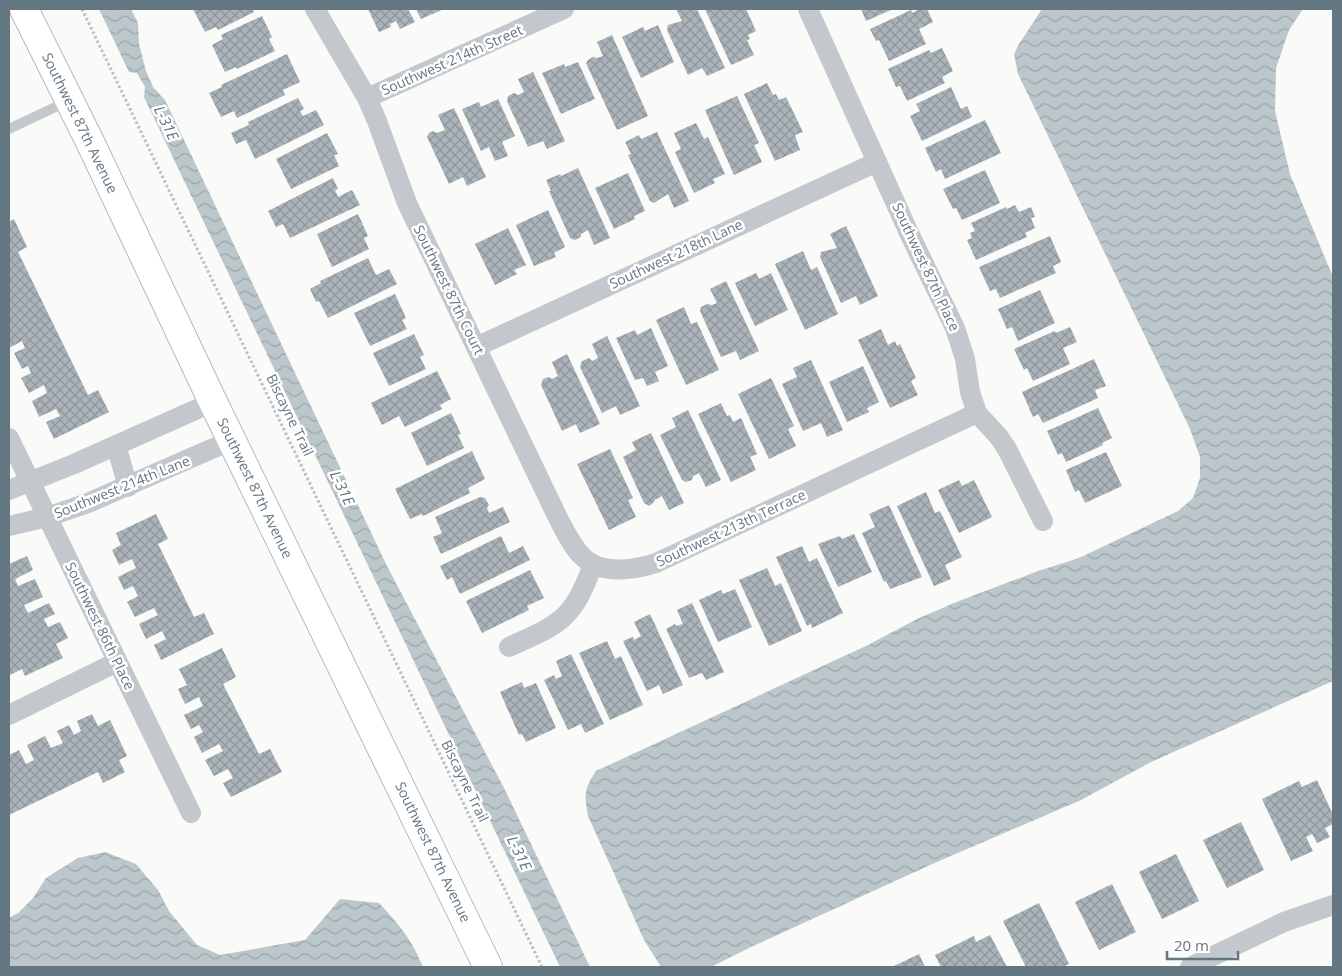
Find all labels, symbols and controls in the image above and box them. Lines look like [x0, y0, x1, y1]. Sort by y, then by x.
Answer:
street label: Southwest 214th Street [378, 20, 525, 99]
street label: Southwest 87th Avenue [38, 49, 123, 196]
water label: L-31E [150, 102, 184, 144]
street label: Southwest 87th Place [888, 199, 965, 334]
street label: Southwest 218th Lane [606, 214, 746, 293]
street label: Southwest 87th Court [410, 222, 489, 358]
street label: Biscayne Trail [262, 371, 319, 459]
street label: Southwest 87th Avenue [213, 414, 298, 561]
street label: Southwest 214th Lane [51, 451, 193, 523]
water label: L-31E [326, 467, 360, 509]
street label: Southwest 213th Terrace [653, 484, 809, 571]
street label: Southwest 86th Place [61, 559, 140, 693]
street label: Biscayne Trail [437, 737, 494, 825]
street label: Southwest 87th Avenue [391, 778, 476, 925]
water label: L-31E [503, 832, 537, 874]
scale bar [1167, 928, 1238, 960]
text: 20 m [1174, 935, 1209, 955]

